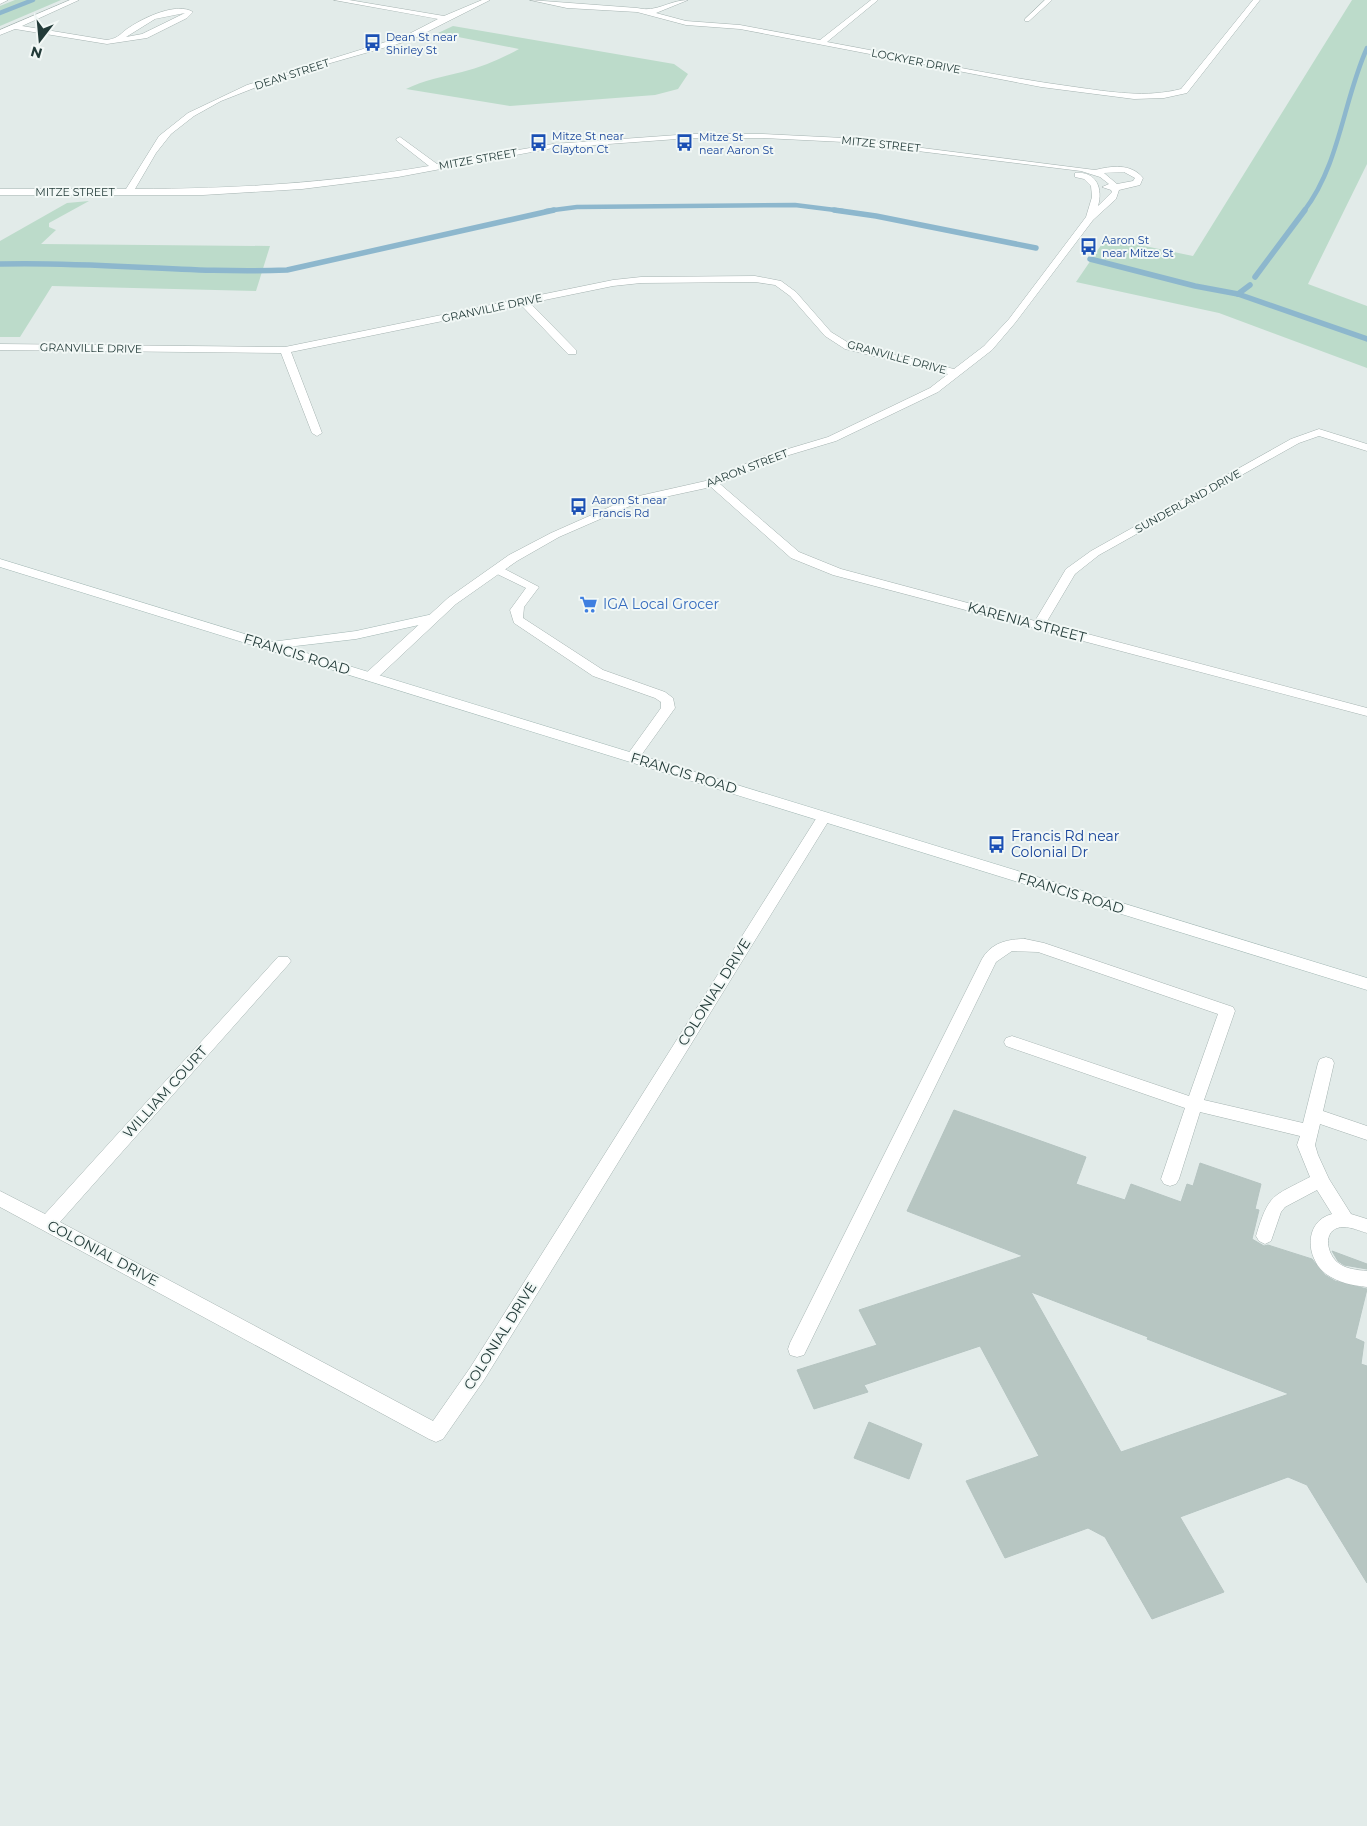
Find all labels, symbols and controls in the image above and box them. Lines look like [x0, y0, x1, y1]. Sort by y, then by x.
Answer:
north arrow [15, 15, 65, 65]
place label: Dean St near Shirley St [386, 30, 457, 57]
bus stop icon: Dean St near Shirley St [362, 33, 382, 53]
text: N [28, 42, 44, 63]
street label: LOCKYER DRIVE [870, 45, 962, 77]
street label: DEAN STREET [253, 55, 332, 93]
place label: Mitze St near Clayton Ct [552, 129, 624, 156]
place label: Mitze St near Aaron St [699, 130, 774, 157]
bus stop icon: Mitze St near Clayton Ct [528, 132, 548, 152]
bus stop icon: Mitze St near Aaron St [675, 133, 695, 153]
street label: MITZE STREET [841, 133, 922, 155]
street label: MITZE STREET [438, 145, 519, 173]
street label: MITZE STREET [35, 185, 115, 199]
place label: Aaron St near Mitze St [1102, 233, 1174, 260]
bus stop icon: Aaron St near Mitze St [1078, 236, 1098, 256]
street label: GRANVILLE DRIVE [441, 291, 543, 325]
street label: GRANVILLE DRIVE [846, 337, 948, 377]
street label: GRANVILLE DRIVE [40, 340, 142, 356]
street label: AARON STREET [704, 446, 791, 490]
street label: SUNDERLAND DRIVE [1132, 466, 1244, 536]
place label: Aaron St near Francis Rd [592, 493, 667, 520]
bus stop icon: Aaron St near Francis Rd [568, 496, 588, 516]
supermarket icon: IGA Local Grocer [579, 594, 599, 614]
place label: IGA Local Grocer [603, 595, 719, 613]
street label: KARENIA STREET [966, 598, 1088, 646]
street label: FRANCIS ROAD [242, 629, 352, 679]
street label: FRANCIS ROAD [629, 748, 739, 798]
place label: Francis Rd near Colonial Dr [1011, 827, 1120, 861]
bus stop icon: Francis Rd near Colonial Dr [987, 834, 1007, 854]
street label: FRANCIS ROAD [1016, 868, 1126, 918]
street label: COLONIAL DRIVE [674, 935, 754, 1049]
street label: WILLIAM COURT [119, 1042, 211, 1142]
street label: COLONIAL DRIVE [44, 1216, 162, 1290]
street label: COLONIAL DRIVE [460, 1279, 540, 1393]

